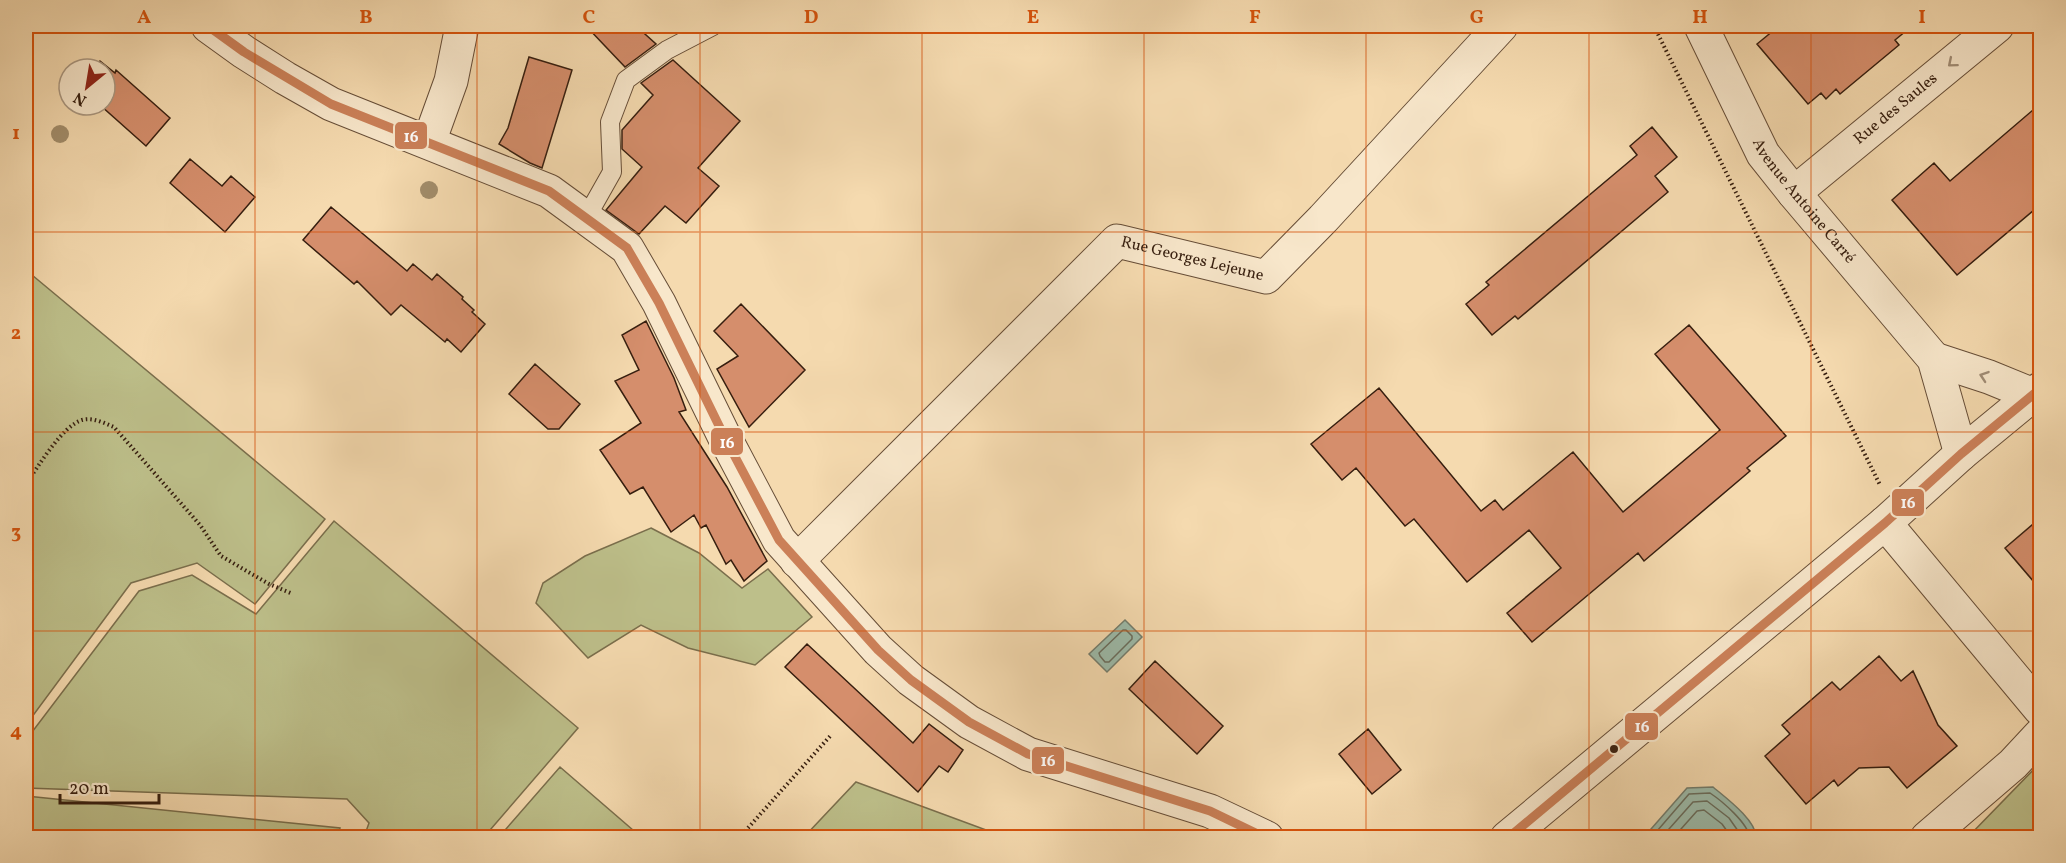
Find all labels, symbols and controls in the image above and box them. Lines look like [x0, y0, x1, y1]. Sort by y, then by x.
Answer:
text: A [137, 4, 151, 32]
text: B [359, 4, 373, 32]
text: C [583, 4, 596, 32]
text: D [804, 4, 818, 32]
text: E [1027, 4, 1039, 32]
text: F [1249, 4, 1261, 32]
text: G [1470, 4, 1484, 32]
text: H [1692, 4, 1708, 32]
text: I [1918, 4, 1926, 32]
one-way arrow [1947, 56, 1958, 67]
north arrow [57, 57, 117, 117]
street label: Rue des Saules [1849, 68, 1943, 150]
text: N [70, 86, 91, 111]
text: 1 [12, 120, 20, 148]
line badge: 16 [394, 121, 428, 150]
text: 16 [403, 127, 419, 149]
street label: Avenue Antoine Carré [1746, 135, 1860, 268]
street label: Rue Georges Lejeune [1119, 231, 1266, 287]
text: 2 [11, 320, 21, 348]
one-way arrow [1979, 370, 1990, 383]
line badge: 16 [710, 427, 744, 456]
text: 16 [719, 433, 735, 455]
line badge: 16 [1891, 488, 1925, 517]
text: 16 [1900, 493, 1916, 515]
text: 3 [11, 519, 21, 547]
line badge: 16 [1624, 712, 1659, 741]
text: 16 [1634, 717, 1650, 739]
text: 4 [10, 718, 22, 746]
unlabelled marker [1608, 743, 1620, 755]
line badge: 16 [1031, 746, 1065, 775]
text: 16 [1040, 751, 1056, 773]
scale bar [60, 767, 159, 805]
text: 20 m [69, 777, 109, 802]

